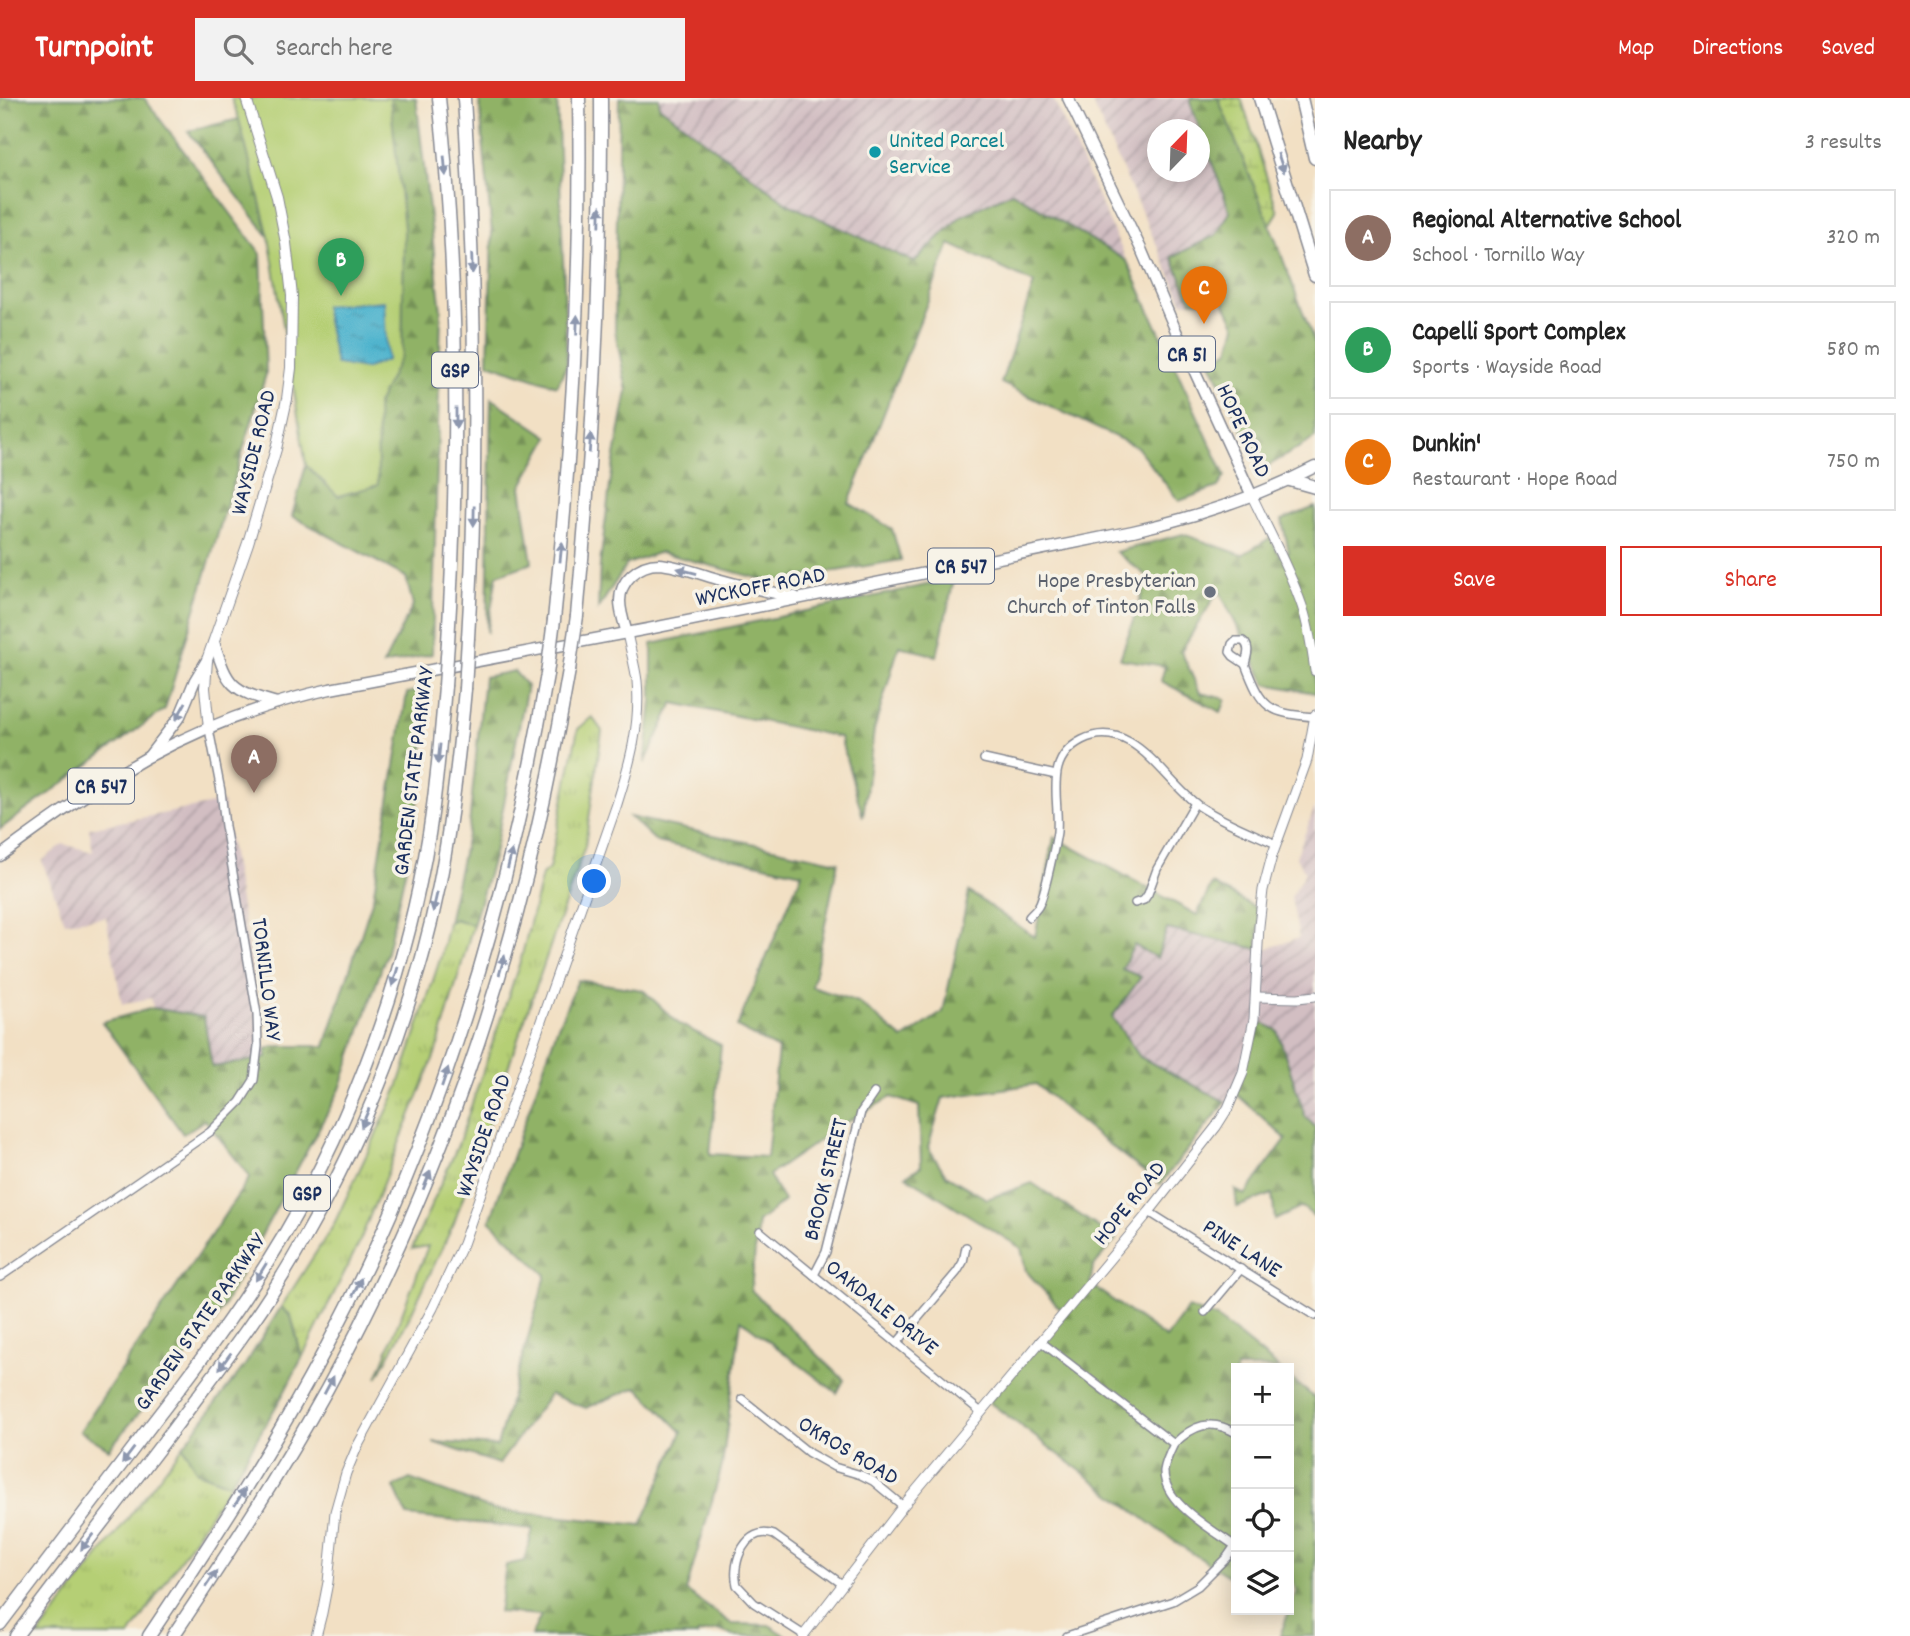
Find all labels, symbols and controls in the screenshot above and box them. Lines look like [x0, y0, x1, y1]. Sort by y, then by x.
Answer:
search box [195, 18, 685, 81]
text: Turnpoint [35, 26, 153, 73]
icon: search [219, 30, 257, 68]
text: Search here [275, 31, 393, 68]
text: Map [1618, 32, 1654, 66]
text: Directions [1692, 32, 1783, 66]
text: Saved [1821, 32, 1875, 66]
north arrow [1147, 119, 1210, 182]
text: Nearby [1343, 122, 1421, 165]
place label: United Parcel Service [889, 126, 1005, 185]
text: 3 results [1805, 127, 1882, 160]
marker: United Parcel Service [867, 144, 883, 160]
one-way arrow [1276, 153, 1287, 174]
one-way arrow [440, 155, 451, 177]
text: Regional Alternative School [1412, 203, 1681, 240]
one-way arrow [594, 205, 606, 227]
text: A [1362, 222, 1374, 255]
text: 320 m [1826, 222, 1880, 255]
pin: B [318, 238, 364, 296]
text: School · Tornillo Way [1412, 240, 1584, 273]
one-way arrow [467, 253, 478, 275]
pin: C [1181, 266, 1227, 324]
one-way arrow [571, 314, 582, 336]
text: Capelli Sport Complex [1412, 315, 1625, 352]
text: B [1363, 334, 1373, 367]
text: 580 m [1827, 334, 1880, 367]
road number: CR 51 [1159, 336, 1215, 372]
road number: GSP [432, 352, 478, 388]
text: Sports · Wayside Road [1412, 352, 1602, 385]
street label: HOPE ROAD [1206, 379, 1278, 484]
street label: WAYSIDE ROAD [224, 387, 287, 519]
one-way arrow [450, 407, 462, 429]
text: Dunkin' [1412, 427, 1481, 464]
one-way arrow [585, 432, 596, 454]
text: C [1362, 446, 1374, 479]
text: 750 m [1827, 446, 1880, 479]
text: Restaurant · Hope Road [1412, 464, 1617, 497]
one-way arrow [468, 505, 480, 527]
one-way arrow [556, 541, 567, 563]
button: Save [1343, 546, 1606, 616]
button: Share [1620, 546, 1882, 616]
road number: CR 547 [928, 548, 994, 584]
street label: WYCKOFF ROAD [693, 560, 828, 617]
one-way arrow [676, 565, 698, 576]
place label: Hope Presbyterian Church of Tinton Falls [1007, 566, 1196, 625]
marker: Hope Presbyterian Church of Tinton Falls [1202, 584, 1218, 600]
street label: GARDEN STATE PARKWAY [386, 665, 445, 878]
one-way arrow [176, 701, 187, 721]
pin: A [231, 735, 277, 793]
one-way arrow [433, 743, 444, 765]
road number: CR 547 [68, 768, 134, 804]
one-way arrow [505, 848, 516, 870]
your location [577, 864, 611, 898]
one-way arrow [430, 891, 441, 913]
street label: TORNILLO WAY [241, 916, 289, 1043]
one-way arrow [497, 954, 507, 975]
one-way arrow [390, 966, 400, 987]
one-way arrow [440, 1066, 451, 1087]
street label: WAYSIDE ROAD [449, 1070, 522, 1202]
one-way arrow [359, 1108, 371, 1128]
street label: BROOK STREET [796, 1115, 859, 1244]
street label: HOPE ROAD [1086, 1155, 1175, 1253]
one-way arrow [421, 1169, 432, 1190]
road number: GSP [284, 1176, 330, 1210]
street label: PINE LANE [1195, 1212, 1288, 1288]
street label: GARDEN STATE PARKWAY [128, 1227, 276, 1419]
street label: OAKDALE DRIVE [817, 1253, 945, 1365]
one-way arrow [255, 1262, 268, 1282]
one-way arrow [351, 1277, 363, 1297]
one-way arrow [217, 1351, 232, 1369]
map controls [1231, 1363, 1294, 1615]
button: + [1231, 1363, 1294, 1426]
one-way arrow [323, 1375, 335, 1395]
street label: OKROS ROAD [790, 1409, 904, 1495]
button: − [1231, 1426, 1294, 1489]
one-way arrow [121, 1447, 135, 1465]
one-way arrow [234, 1488, 247, 1507]
button: locate [1231, 1489, 1294, 1552]
one-way arrow [81, 1533, 95, 1551]
button: layers [1231, 1552, 1294, 1615]
one-way arrow [204, 1570, 218, 1588]

